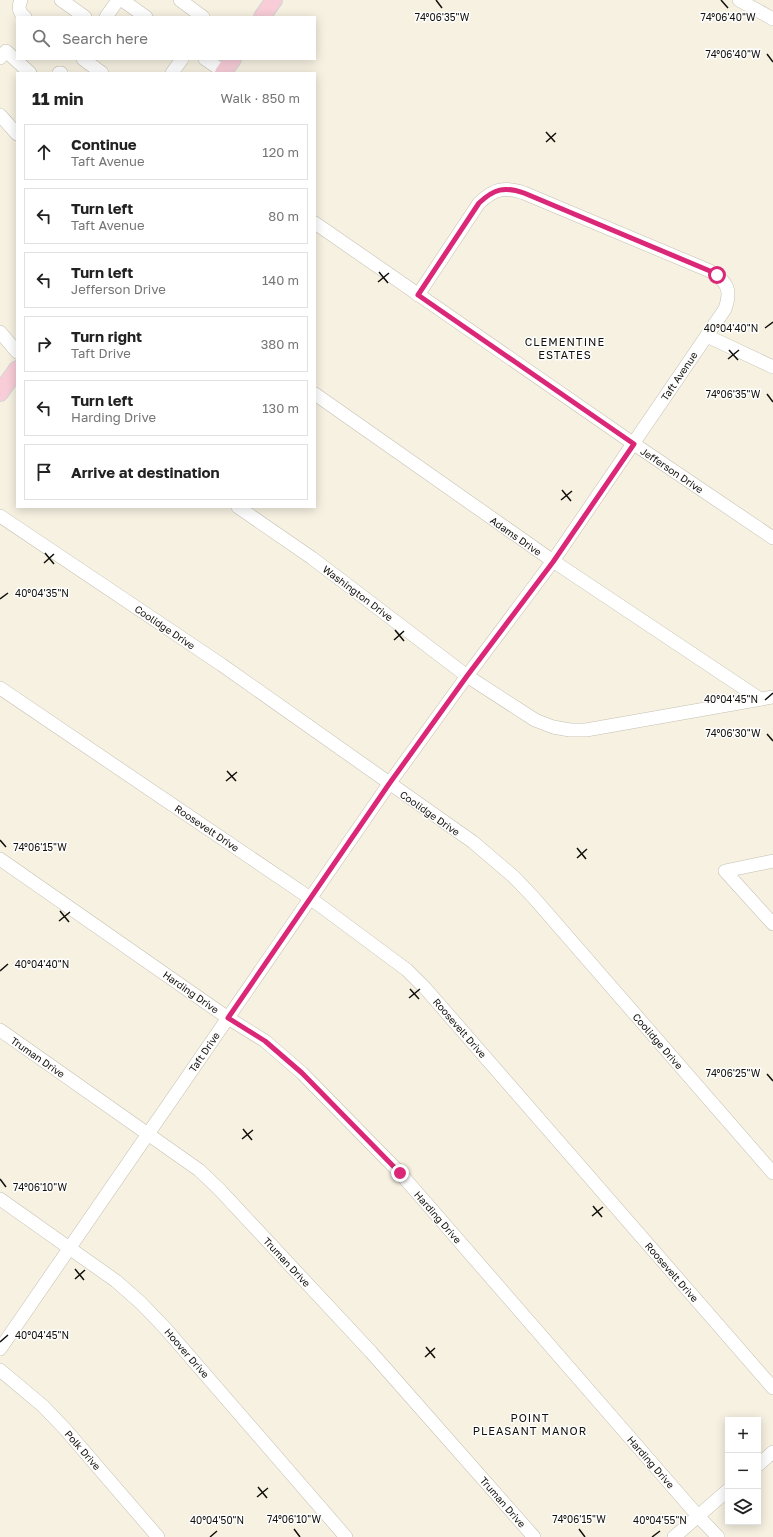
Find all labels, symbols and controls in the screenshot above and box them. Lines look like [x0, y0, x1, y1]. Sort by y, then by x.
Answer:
text: 74°06'35"W [415, 11, 470, 23]
text: 74°06'40"W [700, 11, 756, 23]
search box [16, 16, 316, 60]
icon: search [30, 27, 52, 49]
text: Search here [62, 29, 148, 47]
text: 74°06'40"W [705, 48, 761, 60]
text: 11 min [32, 88, 84, 109]
text: Walk · 850 m [221, 90, 300, 106]
text: Continue [71, 135, 137, 153]
icon: ahead [33, 141, 55, 163]
text: 120 m [262, 144, 299, 160]
text: Taft Avenue [71, 153, 144, 169]
text: Turn left [71, 199, 133, 217]
icon: left [33, 205, 55, 227]
text: 80 m [268, 208, 299, 224]
text: Taft Avenue [71, 217, 144, 233]
text: Turn left [71, 263, 133, 281]
route start [708, 266, 726, 284]
icon: left [33, 269, 55, 291]
text: 140 m [262, 272, 299, 288]
text: Jefferson Drive [71, 281, 166, 297]
text: 40°04'40"N [704, 322, 758, 334]
text: Turn right [71, 327, 142, 345]
icon: right [33, 333, 55, 355]
district label: CLEMENTINE ESTATES [525, 335, 605, 361]
text: 380 m [261, 336, 299, 352]
text: Taft Drive [71, 345, 131, 361]
street label: Taft Avenue [658, 349, 700, 403]
text: 74°06'35"W [706, 388, 761, 400]
text: Turn left [71, 391, 133, 409]
icon: left [33, 397, 55, 419]
text: 130 m [262, 400, 299, 416]
text: Harding Drive [71, 409, 156, 425]
street label: Jefferson Drive [638, 445, 706, 495]
icon: arrive [33, 461, 55, 483]
text: Arrive at destination [71, 463, 220, 481]
street label: Adams Drive [488, 514, 544, 558]
street label: Washington Drive [321, 563, 396, 623]
text: 40°04'35"N [15, 587, 69, 599]
street label: Coolidge Drive [133, 602, 198, 652]
text: 40°04'45"N [704, 693, 758, 705]
text: 74°06'30"W [706, 727, 761, 739]
street label: Coolidge Drive [398, 788, 462, 838]
street label: Roosevelt Drive [173, 802, 242, 854]
text: 74°06'15"W [13, 841, 67, 853]
text: 40°04'40"N [15, 958, 69, 970]
street label: Harding Drive [161, 968, 221, 1016]
street label: Roosevelt Drive [431, 996, 489, 1060]
street label: Coolidge Drive [630, 1011, 686, 1072]
street label: Taft Drive [186, 1029, 222, 1074]
street label: Truman Drive [9, 1034, 67, 1080]
text: 74°06'25"W [706, 1067, 761, 1079]
route end [391, 1164, 409, 1182]
text: 74°06'10"W [13, 1181, 67, 1193]
street label: Harding Drive [412, 1188, 464, 1246]
street label: Truman Drive [261, 1235, 313, 1289]
street label: Roosevelt Drive [643, 1240, 701, 1304]
street label: Hoover Drive [162, 1326, 212, 1380]
text: 40°04'45"N [15, 1329, 69, 1341]
district label: POINT PLEASANT MANOR [473, 1411, 587, 1437]
map controls [725, 1417, 761, 1525]
button: + [725, 1417, 761, 1453]
street label: Polk Drive [63, 1428, 104, 1472]
street label: Harding Drive [625, 1433, 677, 1491]
button: − [725, 1453, 761, 1489]
street label: Truman Drive [478, 1474, 528, 1530]
button: layers [725, 1489, 761, 1525]
text: 74°06'10"W [267, 1513, 321, 1525]
text: 74°06'15"W [552, 1513, 606, 1525]
text: 40°04'50"N [190, 1514, 244, 1526]
text: 40°04'55"N [633, 1514, 687, 1526]

